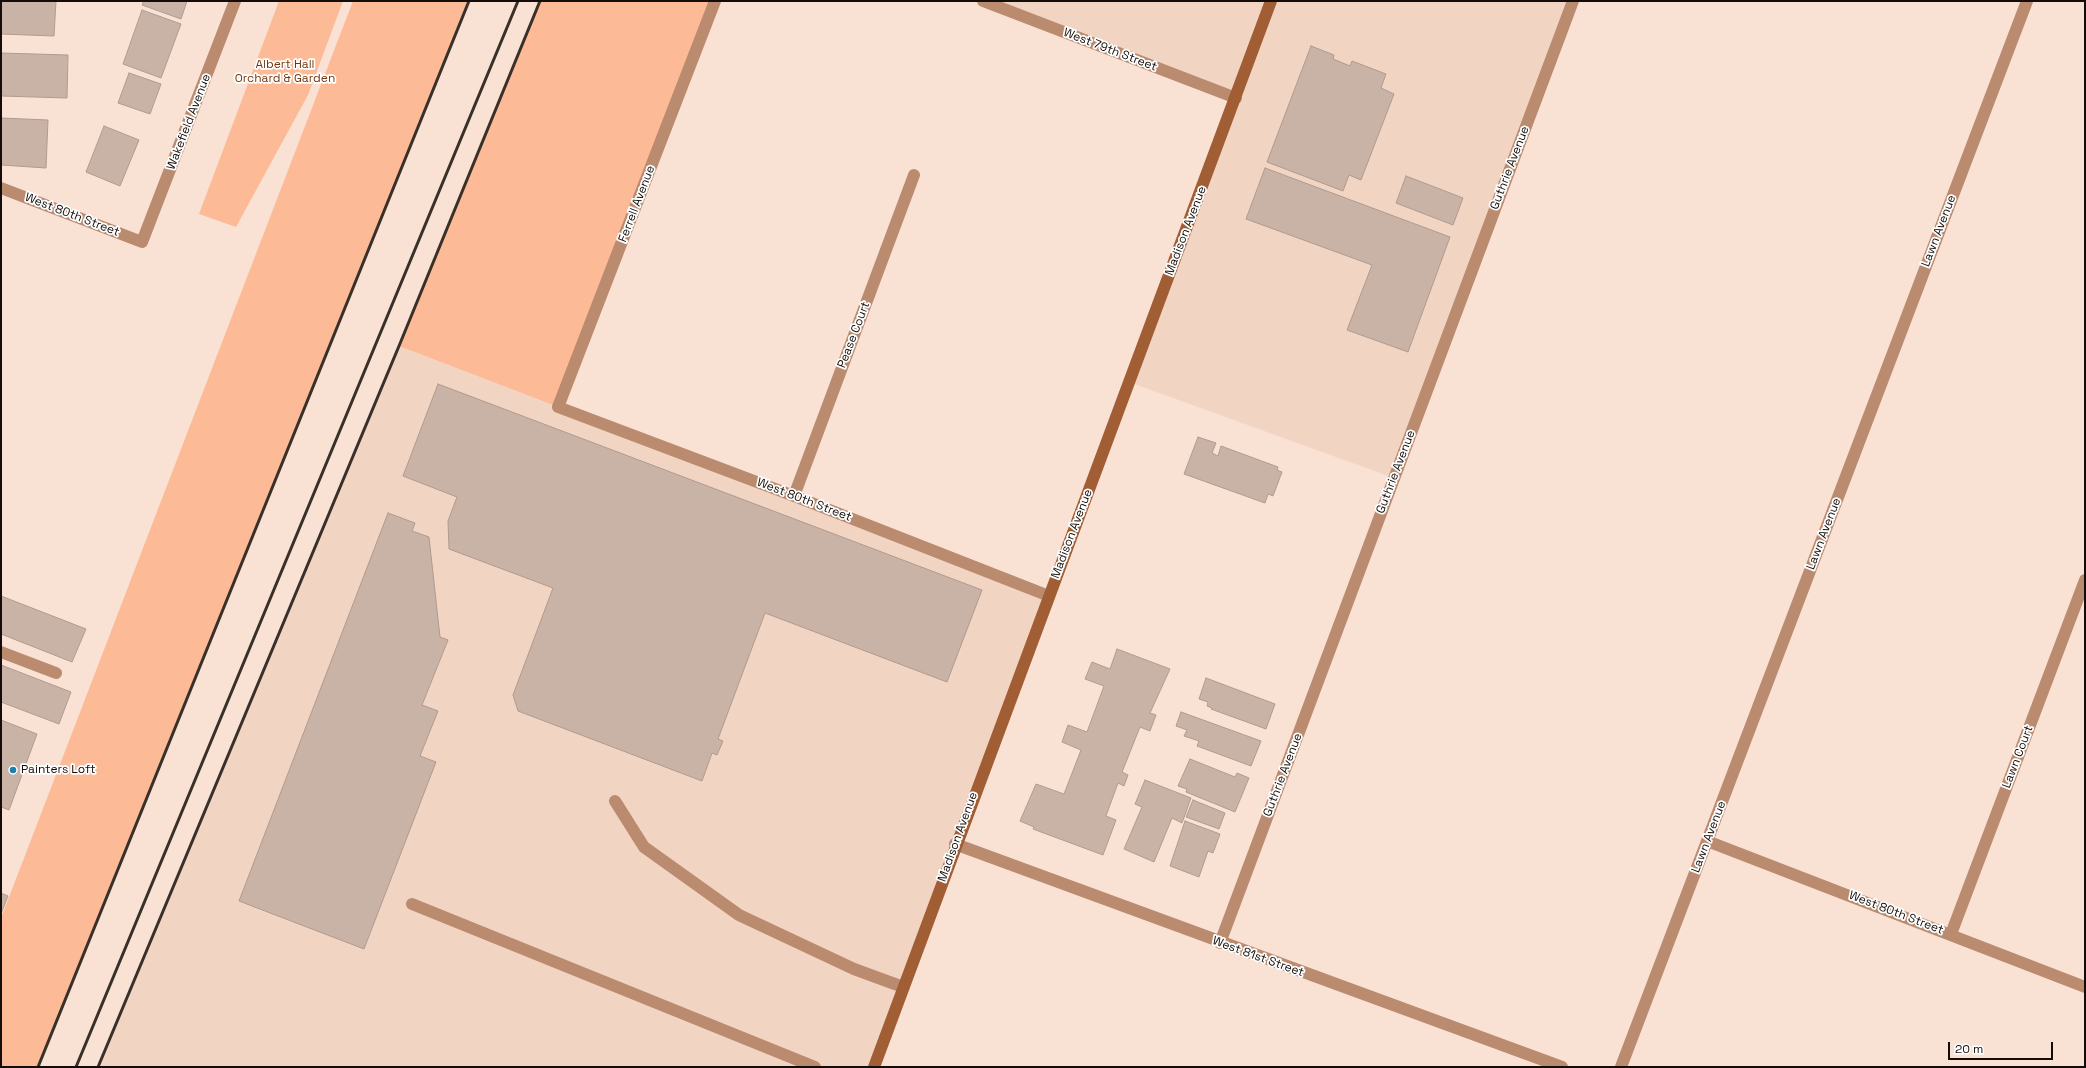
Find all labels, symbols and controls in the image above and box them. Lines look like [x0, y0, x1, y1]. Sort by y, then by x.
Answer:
street label: West 79th Street [1061, 26, 1159, 74]
park label: Albert Hall Orchard & Garden [235, 58, 335, 86]
street label: Wakefield Avenue [164, 72, 214, 172]
street label: Guthrie Avenue [1487, 124, 1533, 212]
street label: Ferrell Avenue [616, 164, 658, 244]
street label: Madison Avenue [1162, 184, 1210, 278]
street label: West 80th Street [23, 190, 121, 240]
street label: Lawn Avenue [1919, 193, 1959, 269]
street label: Pease Court [835, 300, 873, 370]
street label: Guthrie Avenue [1373, 428, 1419, 516]
street label: West 80th Street [755, 475, 853, 525]
street label: Madison Avenue [1048, 487, 1096, 581]
street label: Lawn Avenue [1804, 496, 1844, 572]
street label: Lawn Court [1999, 724, 2037, 790]
street label: Guthrie Avenue [1260, 731, 1306, 819]
place label: Painters Loft [21, 763, 96, 777]
marker: Painters Loft [8, 765, 18, 775]
street label: Madison Avenue [935, 790, 981, 884]
street label: Lawn Avenue [1689, 799, 1729, 875]
street label: West 80th Street [1847, 888, 1945, 938]
street label: West 81st Street [1210, 934, 1306, 980]
scale bar [1950, 1034, 2055, 1060]
text: 20 m [1955, 1041, 1983, 1057]

